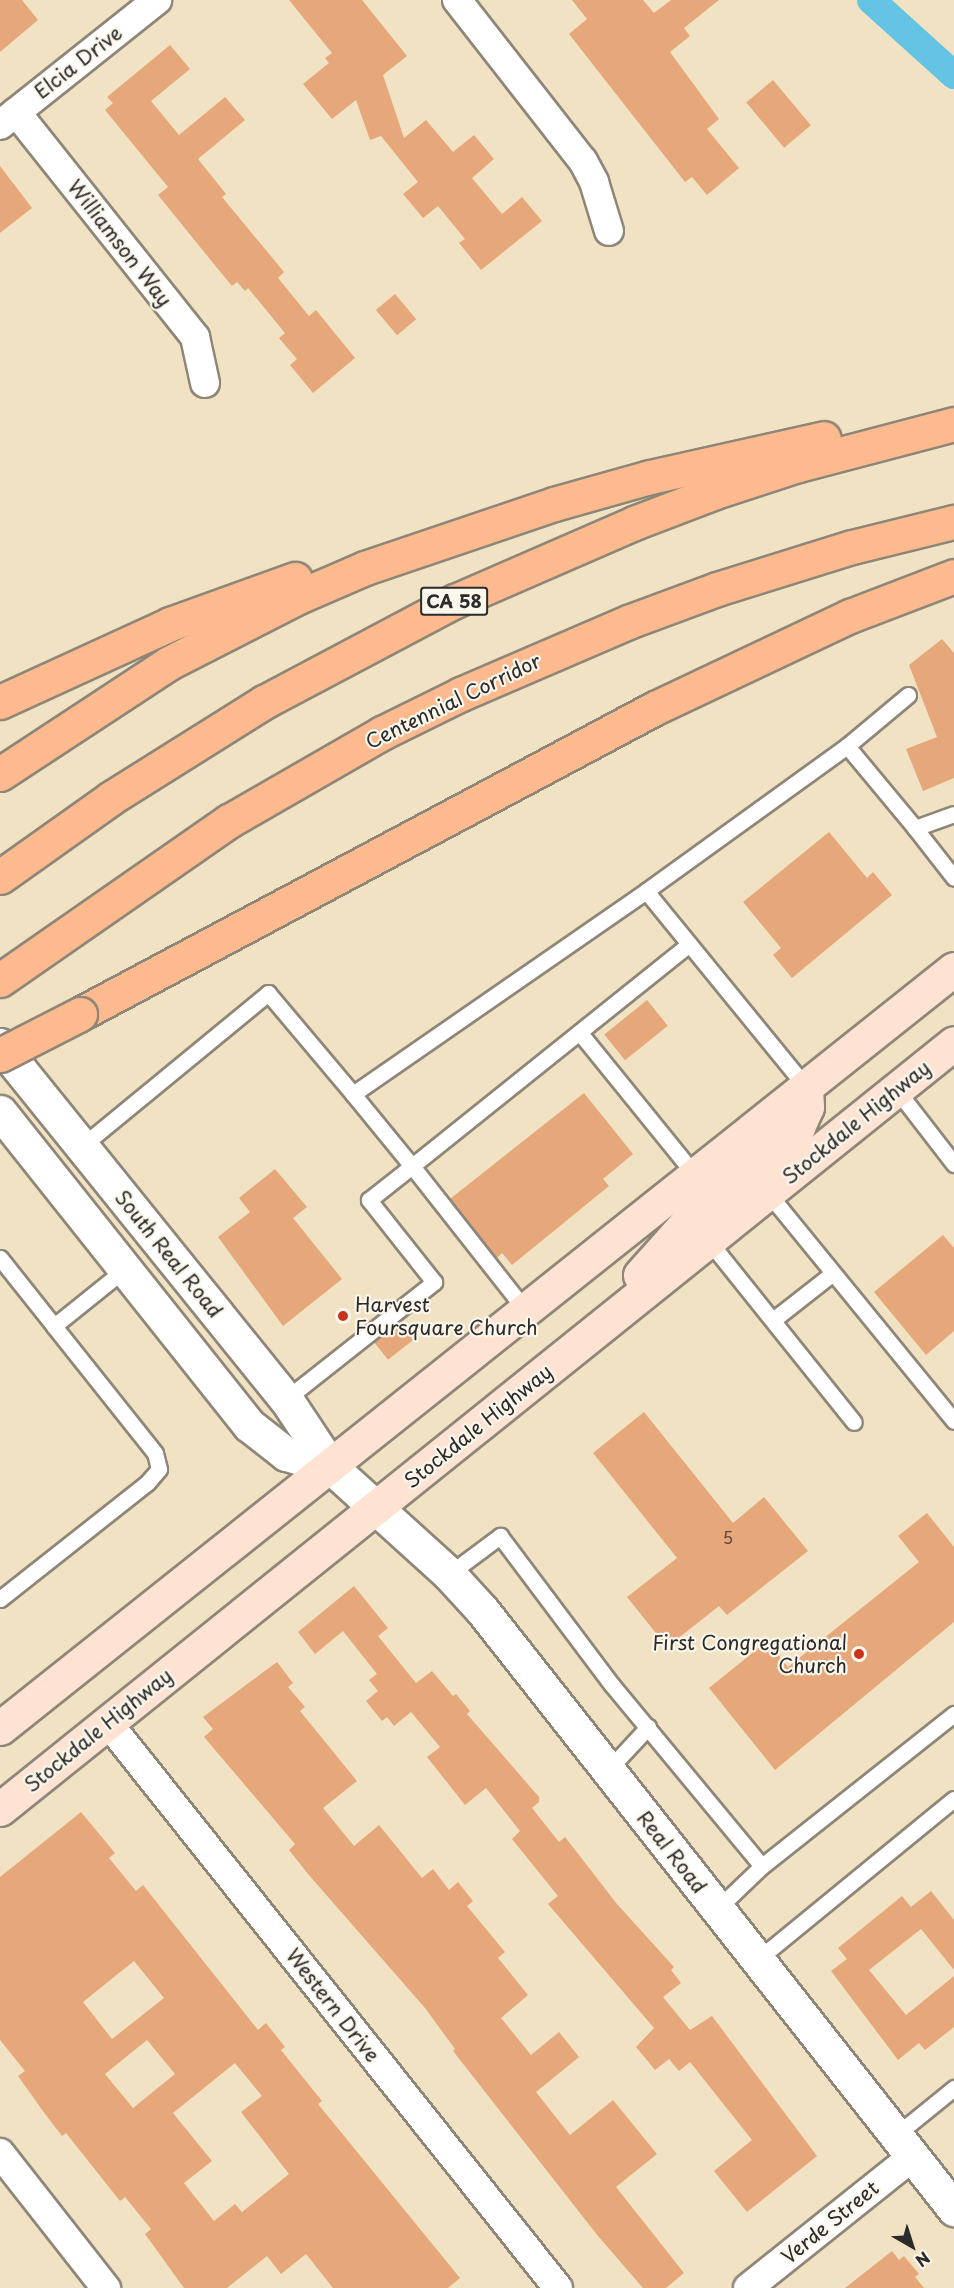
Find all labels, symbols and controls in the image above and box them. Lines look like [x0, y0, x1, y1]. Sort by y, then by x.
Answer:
street label: Elcia Drive [30, 21, 126, 103]
street label: Williamson Way [63, 175, 177, 311]
road number: CA 58 [420, 586, 488, 616]
street label: Centennial Corridor [361, 648, 545, 754]
street label: Stockdale Highway [777, 1055, 935, 1189]
street label: South Real Road [110, 1185, 228, 1323]
place label: Harvest Foursquare Church [355, 1292, 539, 1339]
marker: Harvest Foursquare Church [336, 1309, 350, 1323]
street label: Stockdale Highway [399, 1359, 557, 1493]
house number: 5 [723, 1527, 733, 1547]
place label: First Congregational Church [652, 1630, 847, 1677]
marker: First Congregational Church [852, 1647, 866, 1661]
street label: Stockdale Highway [19, 1663, 177, 1797]
street label: Real Road [633, 1807, 711, 1897]
street label: Western Drive [281, 1943, 385, 2067]
street label: Verde Street [776, 2175, 884, 2269]
north arrow [882, 2216, 942, 2276]
text: N [911, 2247, 936, 2273]

